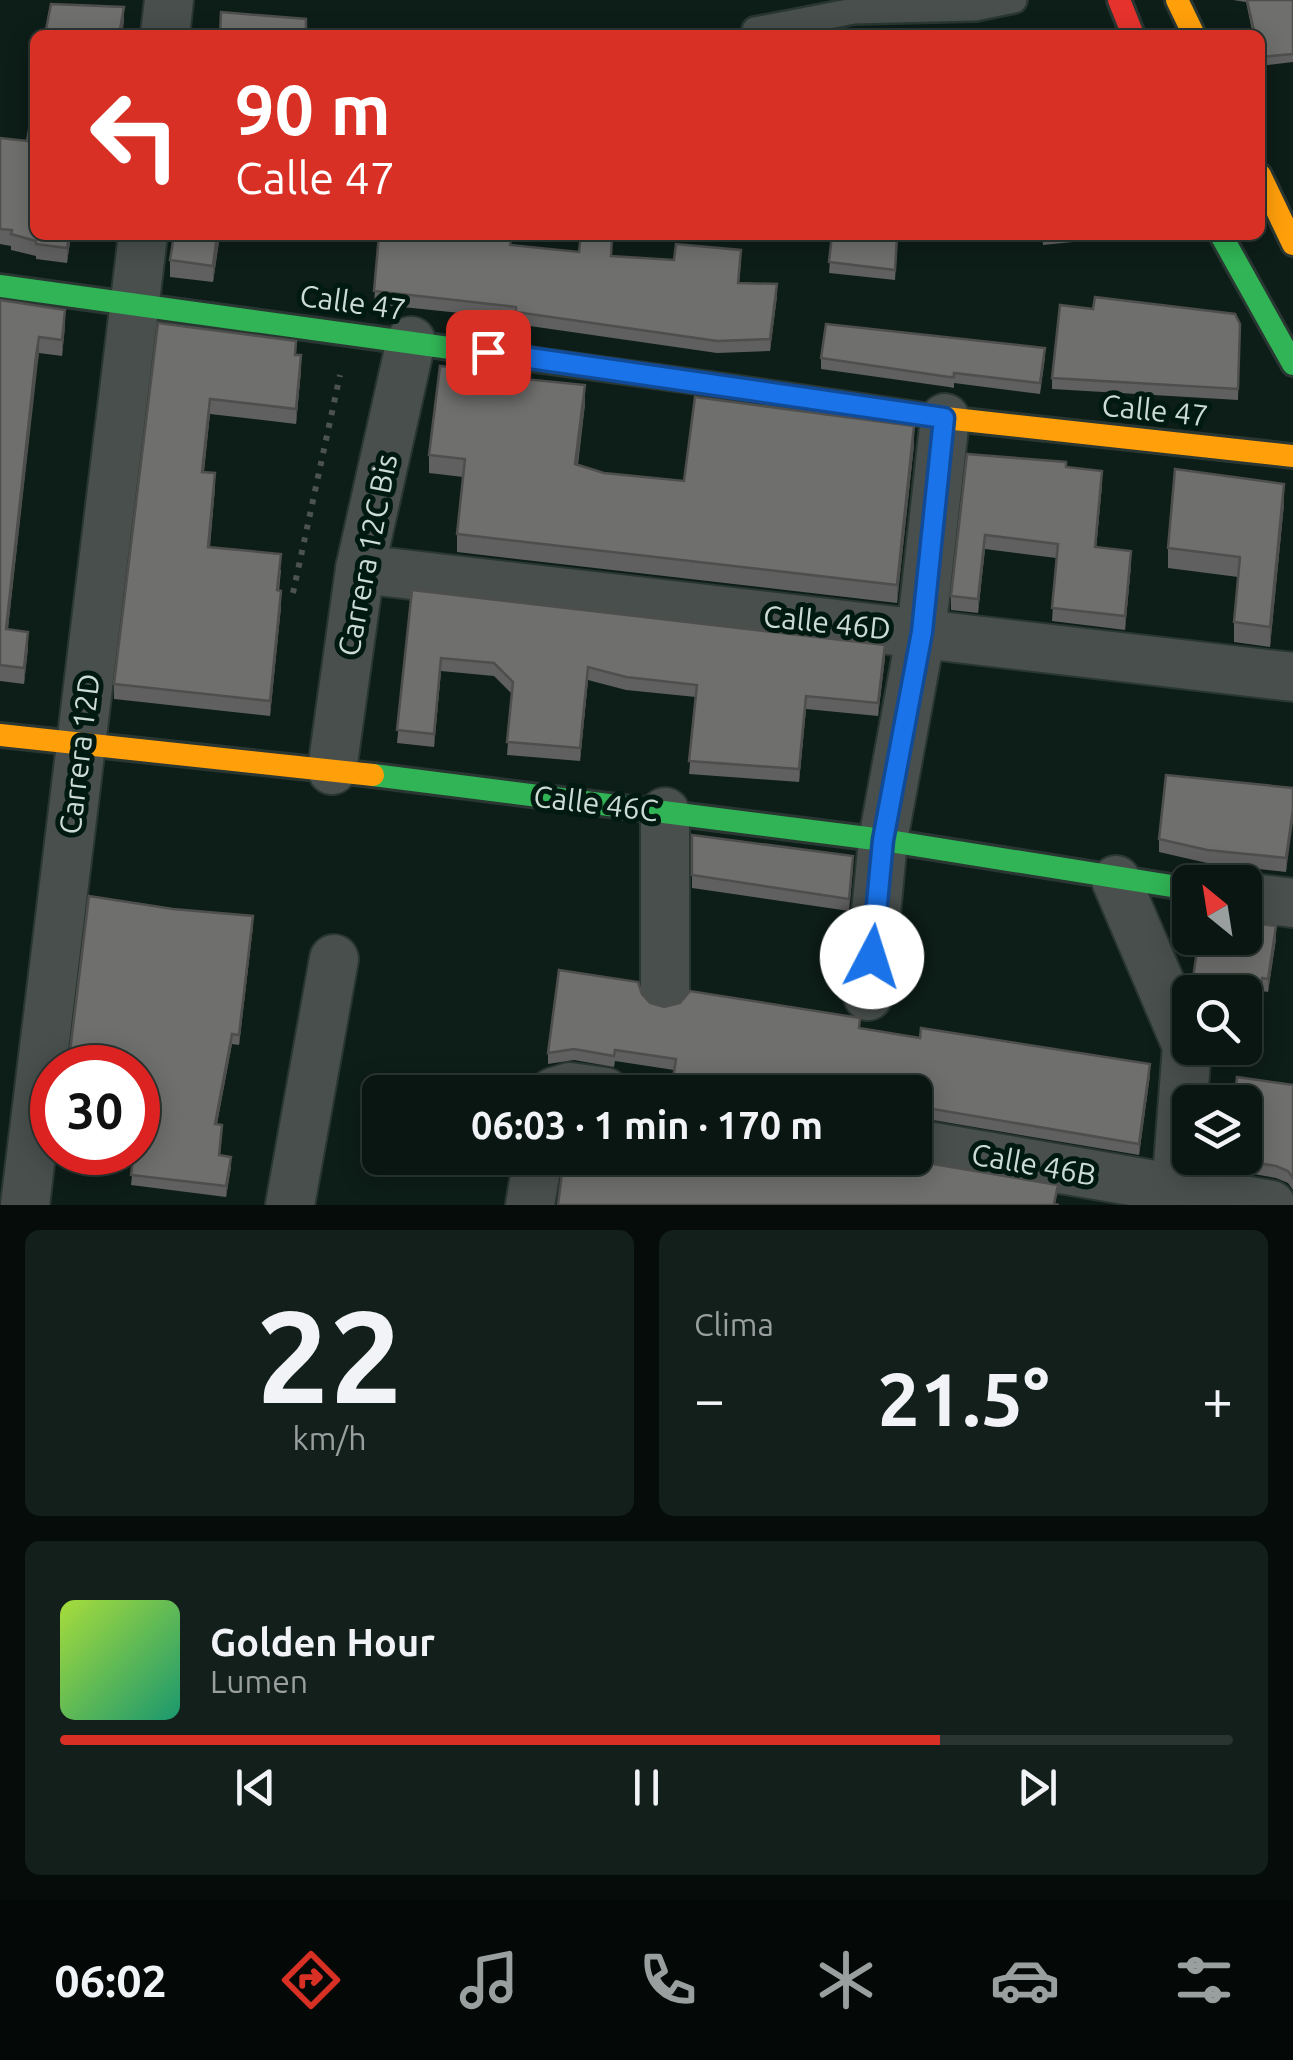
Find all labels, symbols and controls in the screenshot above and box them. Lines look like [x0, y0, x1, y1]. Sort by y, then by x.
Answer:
icon: left [70, 70, 200, 200]
text: 90 m [235, 70, 391, 148]
text: Calle 47 [235, 152, 395, 203]
street label: Calle 47 [298, 278, 408, 326]
pin [446, 310, 531, 395]
icon: arrive [461, 325, 516, 380]
street label: Calle 47 [1100, 388, 1210, 432]
street label: Carrera 12C Bis [331, 451, 403, 659]
street label: Calle 46D [762, 598, 892, 646]
street label: Carrera 12D [52, 672, 106, 836]
street label: Calle 46C [532, 778, 660, 828]
north arrow [1172, 865, 1262, 955]
map controls [1172, 865, 1262, 1175]
position arrow [820, 905, 924, 1009]
button: search [1172, 975, 1262, 1065]
speed limit sign: 30 [30, 1045, 160, 1175]
button: layers [1172, 1085, 1262, 1175]
text: 06:03 · 1 min · 170 m [471, 1104, 823, 1146]
street label: Calle 46B [969, 1136, 1099, 1192]
text: 22 [256, 1282, 403, 1428]
text: Clima [694, 1306, 774, 1342]
text: 21.5° [878, 1356, 1049, 1440]
text: − [694, 1368, 725, 1429]
text: + [1202, 1368, 1233, 1429]
text: km/h [293, 1420, 366, 1456]
text: Golden Hour [210, 1621, 435, 1663]
text: Lumen [210, 1663, 308, 1699]
icon: previous [228, 1760, 283, 1815]
icon: pause [619, 1760, 674, 1815]
icon: next [1010, 1760, 1065, 1815]
icon: directions [276, 1945, 346, 2015]
icon: music [454, 1945, 524, 2015]
icon: phone [633, 1945, 703, 2015]
icon: climate [811, 1945, 881, 2015]
icon: car [990, 1945, 1060, 2015]
icon: filters [1169, 1945, 1239, 2015]
text: 06:02 [54, 1955, 167, 2006]

